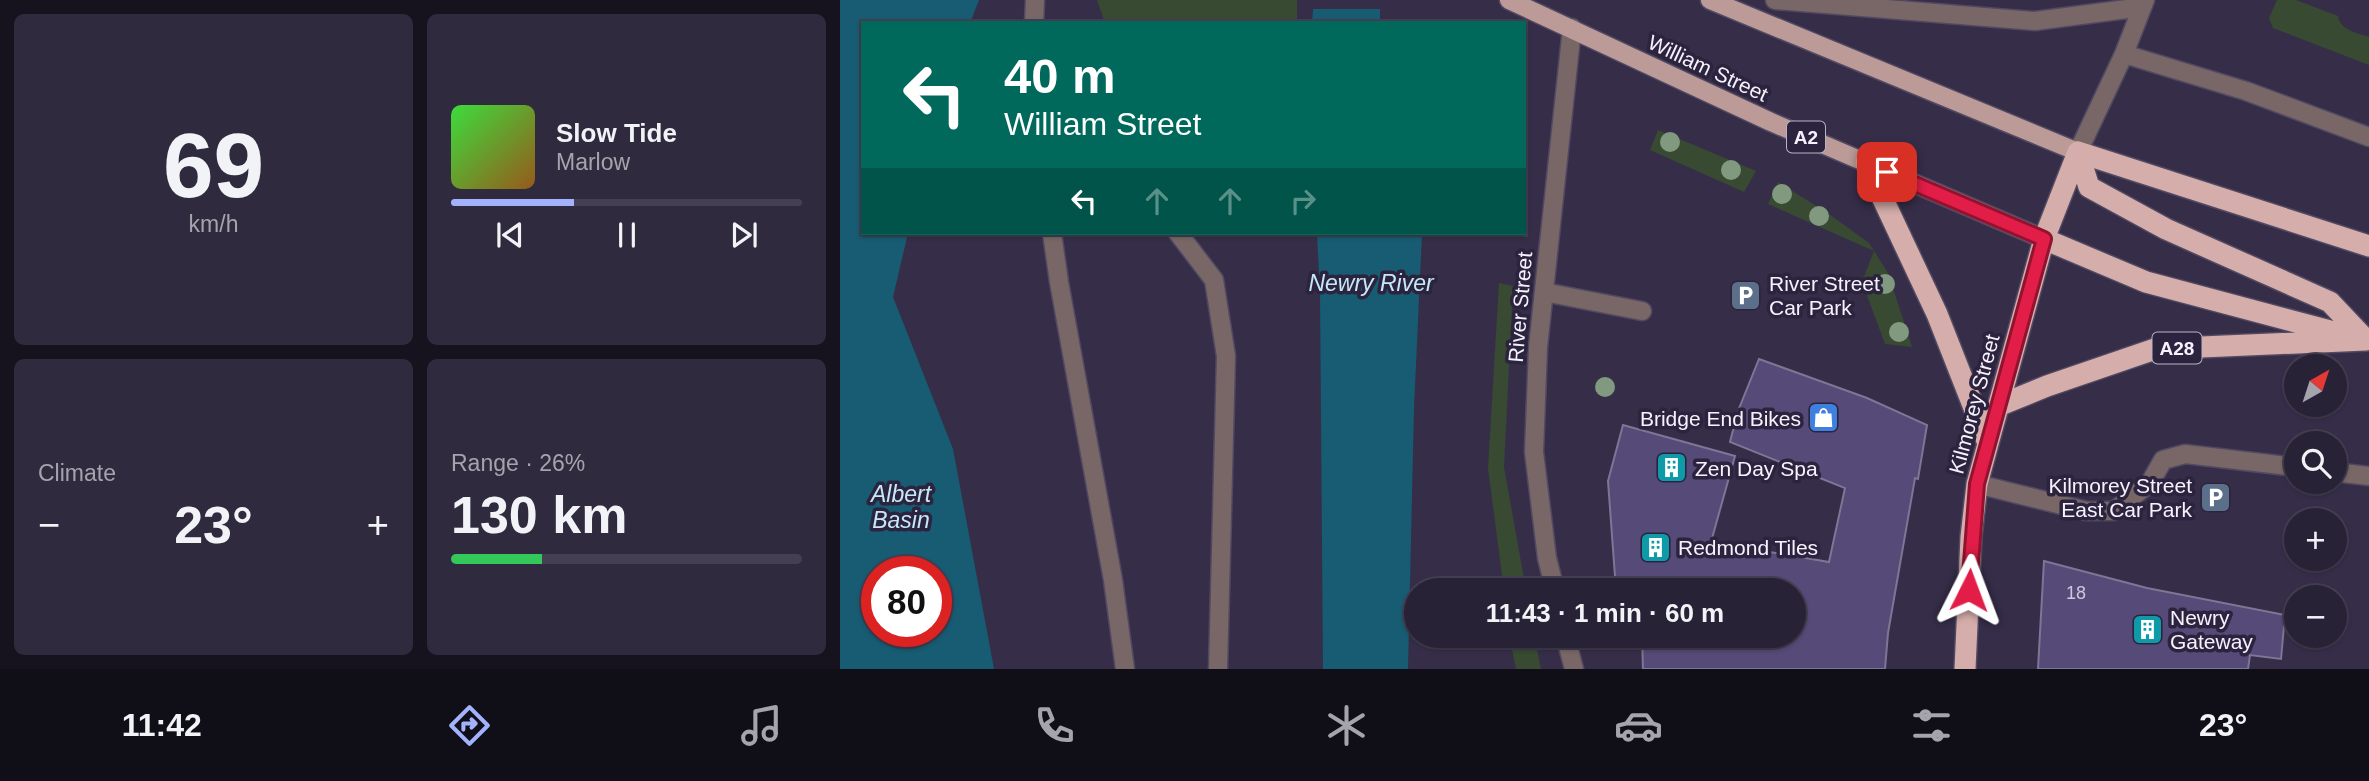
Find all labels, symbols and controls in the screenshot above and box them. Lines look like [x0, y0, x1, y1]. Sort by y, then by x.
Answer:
street label: William Street [1644, 30, 1772, 106]
icon: left [889, 49, 980, 140]
text: 40 m [1004, 49, 1116, 103]
text: William Street [1004, 106, 1201, 142]
text: 69 [163, 115, 264, 216]
text: Slow Tide [556, 118, 677, 148]
road number: A2 [1787, 122, 1825, 153]
pin [1857, 142, 1917, 202]
text: Marlow [556, 149, 630, 175]
icon: arrive [1868, 153, 1906, 191]
icon: left [1065, 182, 1103, 220]
icon: ahead [1138, 182, 1176, 220]
icon: ahead [1211, 182, 1249, 220]
icon: right [1284, 182, 1322, 220]
text: km/h [189, 211, 238, 237]
icon: previous [491, 216, 529, 254]
icon: pause [608, 216, 646, 254]
icon: next [725, 216, 763, 254]
street label: River Street [1504, 251, 1536, 363]
water label: Newry River [1308, 270, 1435, 296]
place label: River Street Car Park [1769, 272, 1880, 319]
parking icon: River Street Car Park [1729, 278, 1763, 312]
street label: Kilmorey Street [1944, 332, 2004, 476]
road number: A28 [2152, 332, 2202, 364]
north arrow [2284, 354, 2347, 416]
map controls [2284, 354, 2347, 648]
shop icon: Bridge End Bikes [1807, 401, 1841, 435]
place label: Bridge End Bikes [1640, 407, 1801, 430]
button: search [2284, 431, 2347, 494]
text: Range · 26% [451, 450, 585, 476]
building icon: Zen Day Spa [1655, 451, 1689, 485]
place label: Zen Day Spa [1695, 457, 1818, 480]
text: Climate [38, 460, 116, 486]
place label: Kilmorey Street East Car Park [2048, 474, 2192, 521]
parking icon: Kilmorey Street East Car Park [2198, 480, 2232, 514]
water label: Albert Basin [869, 481, 933, 533]
text: 130 km [451, 486, 627, 544]
text: 23° [174, 496, 253, 554]
text: − [38, 504, 60, 546]
text: + [367, 504, 389, 546]
button: + [2284, 508, 2347, 571]
building icon: Redmond Tiles [1638, 530, 1672, 564]
place label: Redmond Tiles [1678, 536, 1818, 559]
position arrow [1932, 553, 2006, 627]
speed limit sign: 80 [861, 556, 952, 647]
house number: 18 [2066, 583, 2086, 603]
button: − [2284, 585, 2347, 648]
text: 11:43 · 1 min · 60 m [1486, 598, 1724, 628]
place label: Newry Gateway [2170, 606, 2253, 653]
building icon: Newry Gateway [2130, 612, 2164, 646]
icon: directions [445, 701, 494, 750]
icon: music [737, 701, 786, 750]
icon: phone [1030, 701, 1079, 750]
icon: climate [1322, 701, 1371, 750]
icon: car [1614, 701, 1663, 750]
icon: filters [1907, 701, 1956, 750]
text: 11:42 [122, 707, 202, 743]
text: 23° [2199, 707, 2247, 743]

